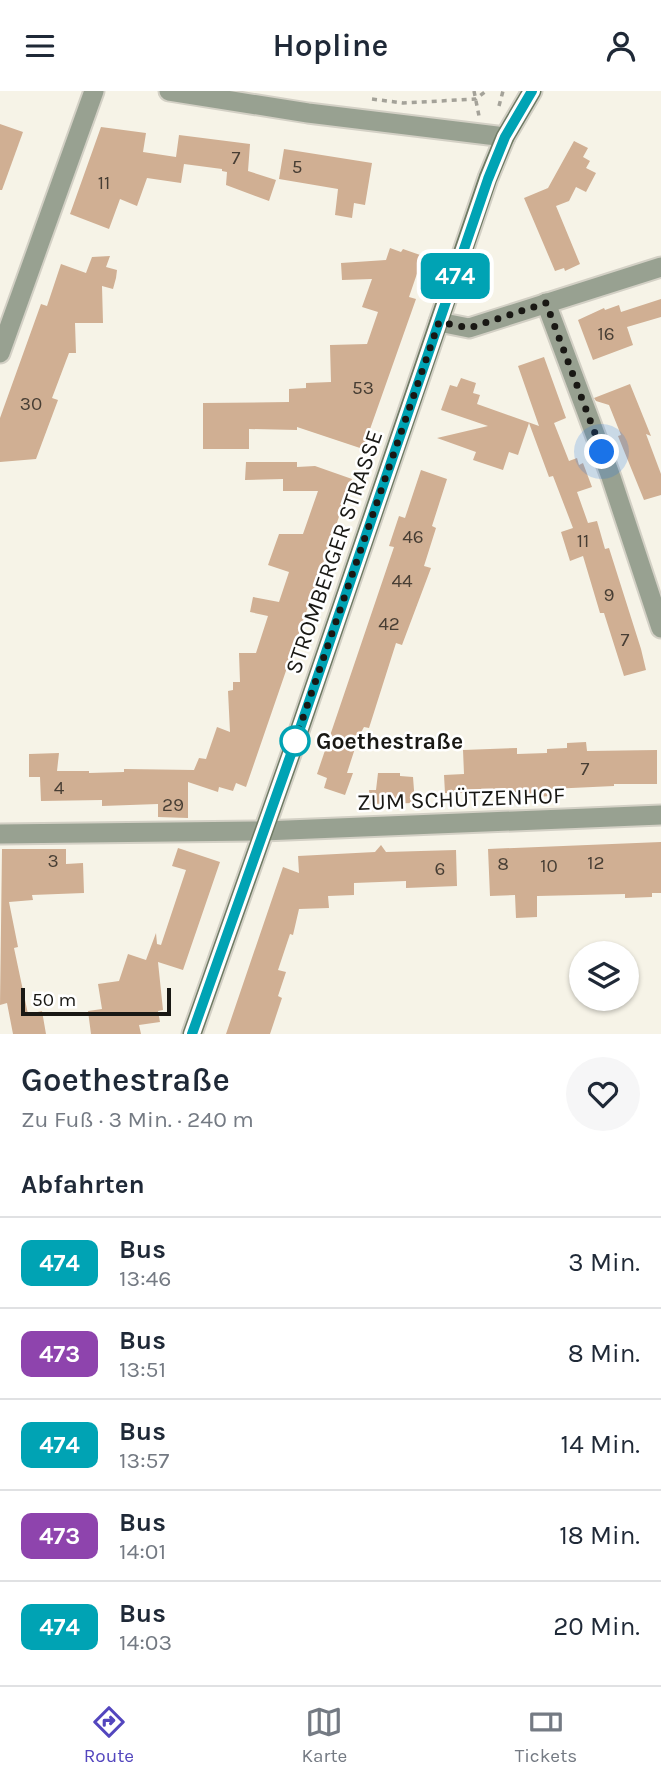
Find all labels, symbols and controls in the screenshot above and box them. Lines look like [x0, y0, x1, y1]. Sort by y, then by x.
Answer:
icon: menu [21, 27, 59, 65]
text: Hopline [273, 27, 388, 64]
icon: person [602, 27, 640, 65]
house number: 7 [232, 147, 241, 169]
house number: 5 [292, 156, 302, 178]
house number: 11 [98, 172, 110, 194]
line badge: 474 [415, 253, 495, 299]
text: 474 [435, 262, 475, 290]
house number: 16 [597, 323, 615, 345]
house number: 53 [352, 377, 374, 399]
house number: 30 [20, 393, 42, 415]
street label: STROMBERGER STRASSE [280, 427, 388, 677]
your location [584, 434, 619, 469]
house number: 46 [402, 526, 424, 548]
house number: 11 [577, 530, 589, 552]
house number: 44 [391, 570, 413, 592]
house number: 9 [603, 584, 615, 606]
house number: 42 [378, 613, 400, 635]
house number: 7 [621, 629, 630, 651]
marker: Goethestraße [280, 726, 310, 756]
place label: Goethestraße [316, 728, 463, 755]
house number: 7 [581, 758, 590, 780]
house number: 4 [54, 777, 65, 799]
street label: ZUM SCHÜTZENHOF [357, 782, 565, 816]
house number: 29 [162, 794, 184, 816]
house number: 3 [47, 850, 59, 872]
house number: 12 [587, 852, 605, 874]
house number: 8 [497, 853, 509, 875]
house number: 10 [540, 855, 558, 877]
house number: 6 [435, 858, 445, 880]
map controls [569, 941, 639, 1011]
button: layers [569, 941, 639, 1011]
scale bar [21, 985, 172, 1017]
text: 50 m [32, 989, 76, 1011]
button: heart [566, 1057, 640, 1131]
text: Goethestraße [21, 1061, 230, 1099]
text: Zu Fuß · 3 Min. · 240 m [21, 1106, 254, 1133]
text: Abfahrten [21, 1169, 145, 1200]
text: Bus [119, 1234, 166, 1265]
text: 3 Min. [568, 1247, 640, 1278]
text: 474 [39, 1249, 80, 1277]
text: 13:46 [119, 1265, 172, 1292]
text: Bus [119, 1325, 166, 1356]
text: 8 Min. [568, 1338, 640, 1369]
text: 473 [39, 1340, 80, 1368]
text: 13:51 [119, 1356, 166, 1383]
text: Bus [119, 1416, 166, 1447]
text: 14 Min. [561, 1429, 640, 1460]
text: 474 [39, 1431, 80, 1459]
text: 13:57 [119, 1447, 169, 1474]
text: Bus [119, 1507, 166, 1538]
text: 18 Min. [559, 1520, 640, 1551]
text: 473 [39, 1522, 80, 1550]
text: 14:01 [119, 1538, 166, 1565]
text: Bus [119, 1598, 166, 1629]
text: 20 Min. [553, 1611, 640, 1642]
text: 474 [39, 1613, 80, 1641]
text: 14:03 [119, 1629, 172, 1656]
tab: Route [84, 1703, 134, 1767]
tab: Karte [302, 1703, 347, 1767]
tab: Tickets [515, 1703, 577, 1767]

